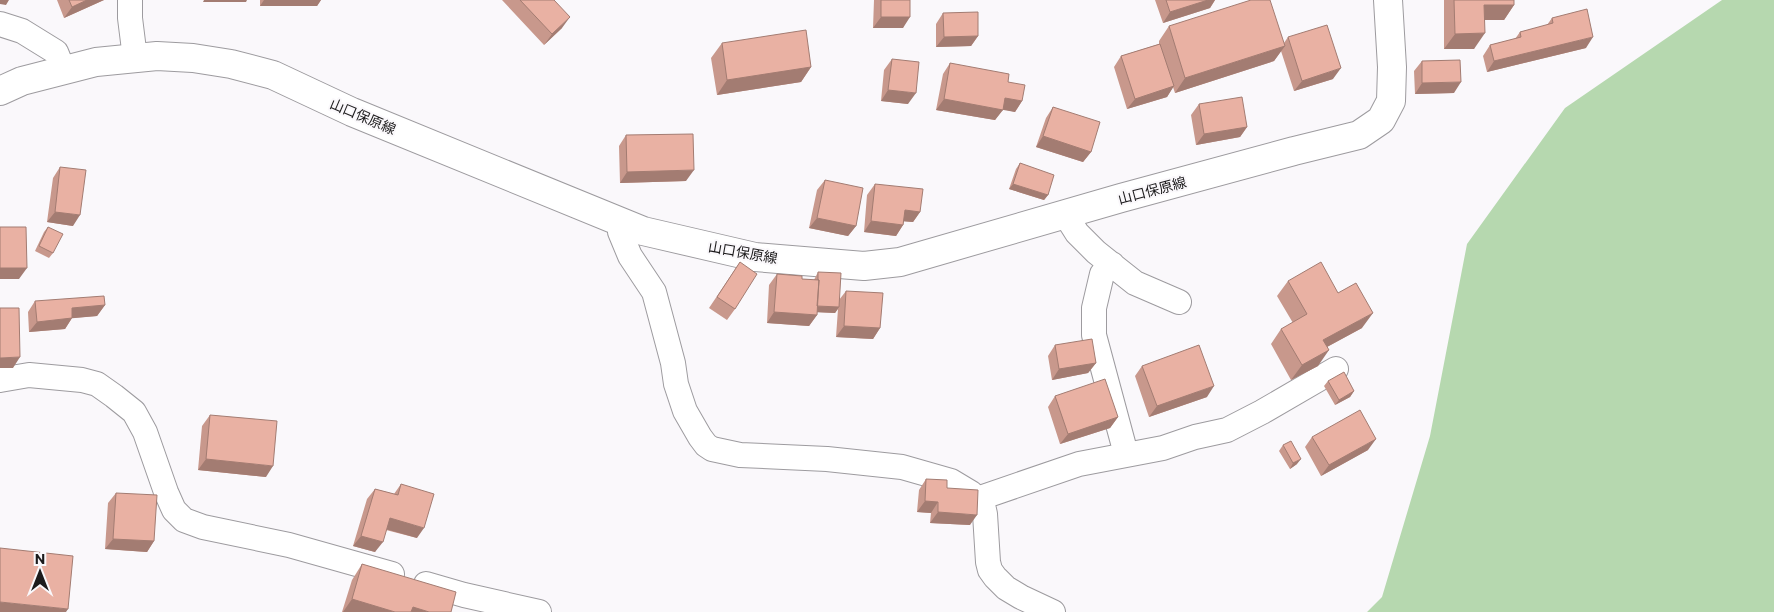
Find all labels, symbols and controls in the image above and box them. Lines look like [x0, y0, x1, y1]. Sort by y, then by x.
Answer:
street label: 山口保原線 [327, 95, 399, 137]
street label: 山口保原線 [1116, 173, 1188, 207]
street label: 山口保原線 [707, 238, 779, 266]
north arrow [15, 547, 65, 597]
text: N [35, 550, 45, 567]

